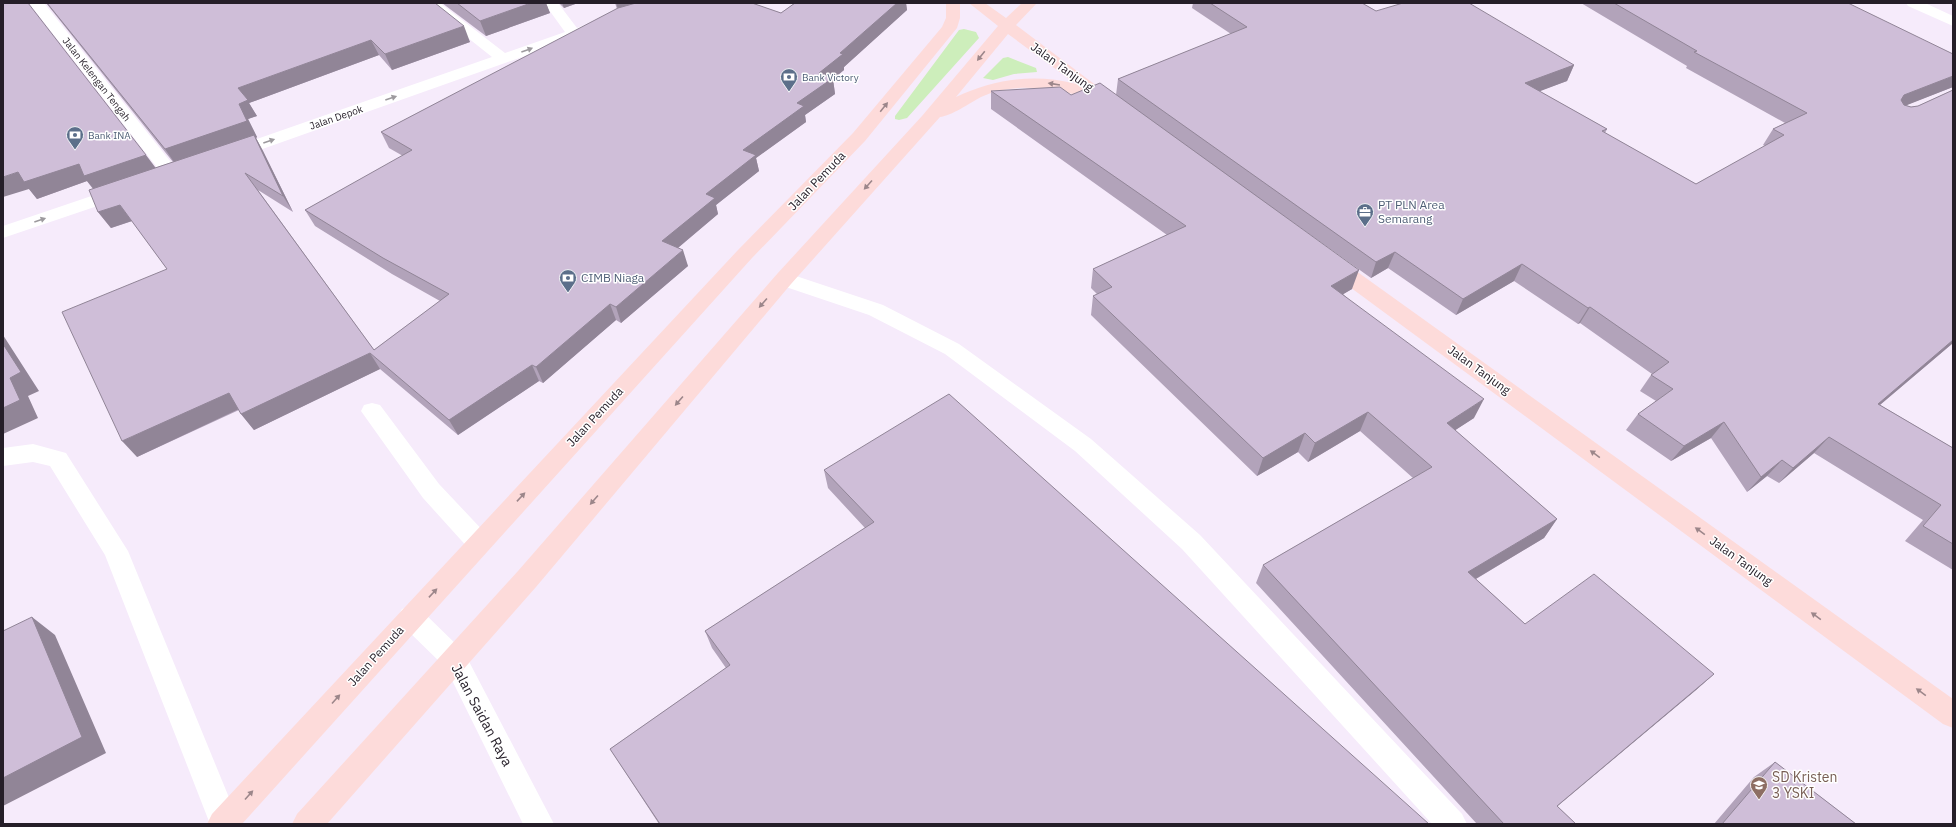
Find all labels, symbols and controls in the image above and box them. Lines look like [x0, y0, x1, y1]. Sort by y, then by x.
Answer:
street label: Jalan Kelengan Tengah [60, 35, 133, 124]
street label: Jalan Tanjung [1028, 39, 1097, 95]
one-way arrow [522, 47, 534, 53]
one-way arrow [977, 51, 986, 61]
bank icon: Bank Victory [779, 67, 799, 92]
place label: Bank Victory [802, 71, 859, 84]
one-way arrow [1048, 81, 1060, 87]
one-way arrow [386, 95, 398, 101]
street label: Jalan Depok [308, 102, 365, 133]
one-way arrow [880, 102, 888, 113]
bank icon: Bank INA [65, 125, 85, 150]
place label: Bank INA [88, 129, 131, 142]
one-way arrow [263, 138, 275, 144]
street label: Jalan Pemuda [785, 148, 849, 213]
one-way arrow [864, 179, 873, 190]
place label: PT PLN Area Semarang [1378, 197, 1445, 226]
office icon: PT PLN Area Semarang [1355, 202, 1375, 227]
one-way arrow [34, 217, 46, 223]
bank icon: CIMB Niaga [558, 268, 578, 293]
place label: CIMB Niaga [581, 270, 645, 285]
one-way arrow [759, 297, 768, 308]
street label: Jalan Tanjung [1445, 342, 1514, 398]
street label: Jalan Pemuda [563, 383, 626, 450]
one-way arrow [674, 396, 683, 407]
one-way arrow [1589, 450, 1600, 458]
one-way arrow [517, 492, 526, 502]
one-way arrow [590, 495, 599, 506]
one-way arrow [1695, 527, 1705, 535]
street label: Jalan Tanjung [1707, 533, 1776, 589]
one-way arrow [429, 588, 438, 598]
one-way arrow [1811, 611, 1822, 620]
street label: Jalan Pemuda [345, 622, 407, 689]
street label: Jalan Saidan Raya [447, 661, 517, 770]
one-way arrow [1916, 688, 1927, 696]
one-way arrow [332, 694, 341, 704]
place label: SD Kristen 3 YSKI [1772, 768, 1837, 802]
school or university icon: SD Kristen 3 YSKI [1749, 775, 1769, 800]
one-way arrow [244, 790, 253, 800]

